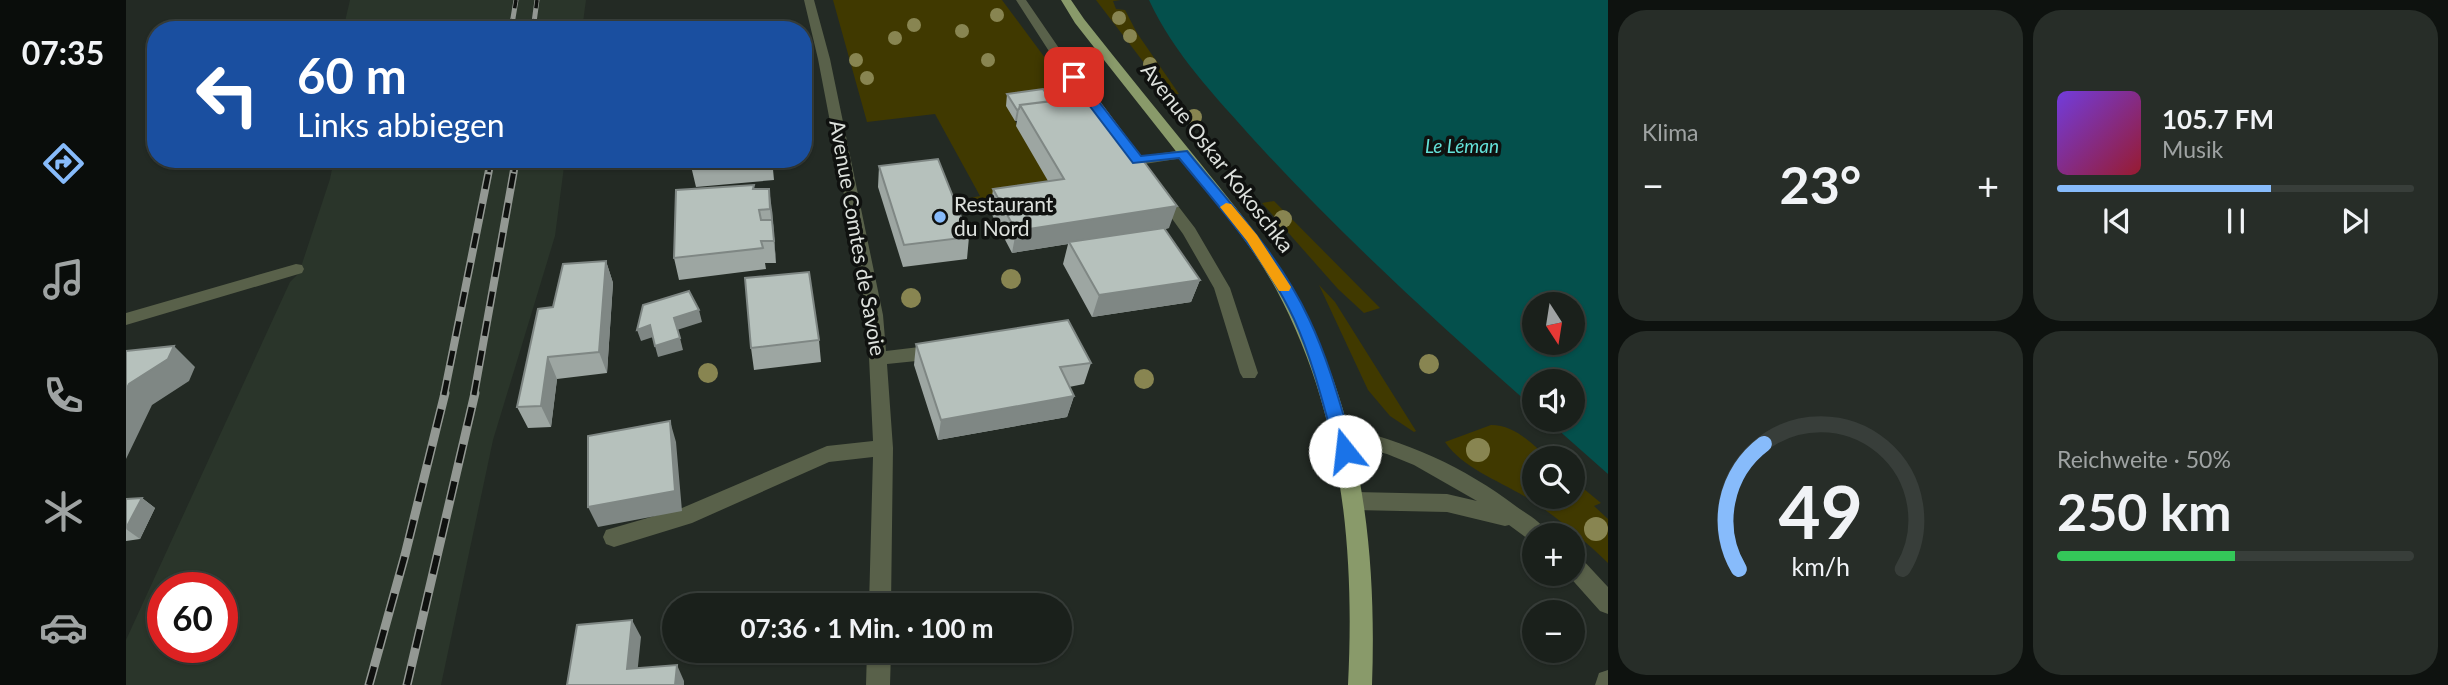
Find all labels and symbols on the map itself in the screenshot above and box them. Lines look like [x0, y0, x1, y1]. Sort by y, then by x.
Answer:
pin [1044, 47, 1104, 107]
street label: Avenue Oskar Kokoschka [1137, 57, 1300, 257]
street label: Avenue Comtes de Savoie [825, 118, 892, 358]
water label: Le Léman [1425, 134, 1499, 157]
place label: Restaurant du Nord [954, 191, 1054, 240]
marker: Restaurant du Nord [932, 209, 948, 225]
north arrow [1522, 292, 1586, 355]
position arrow [1308, 414, 1382, 488]
speed limit sign: 60 [147, 572, 238, 663]

